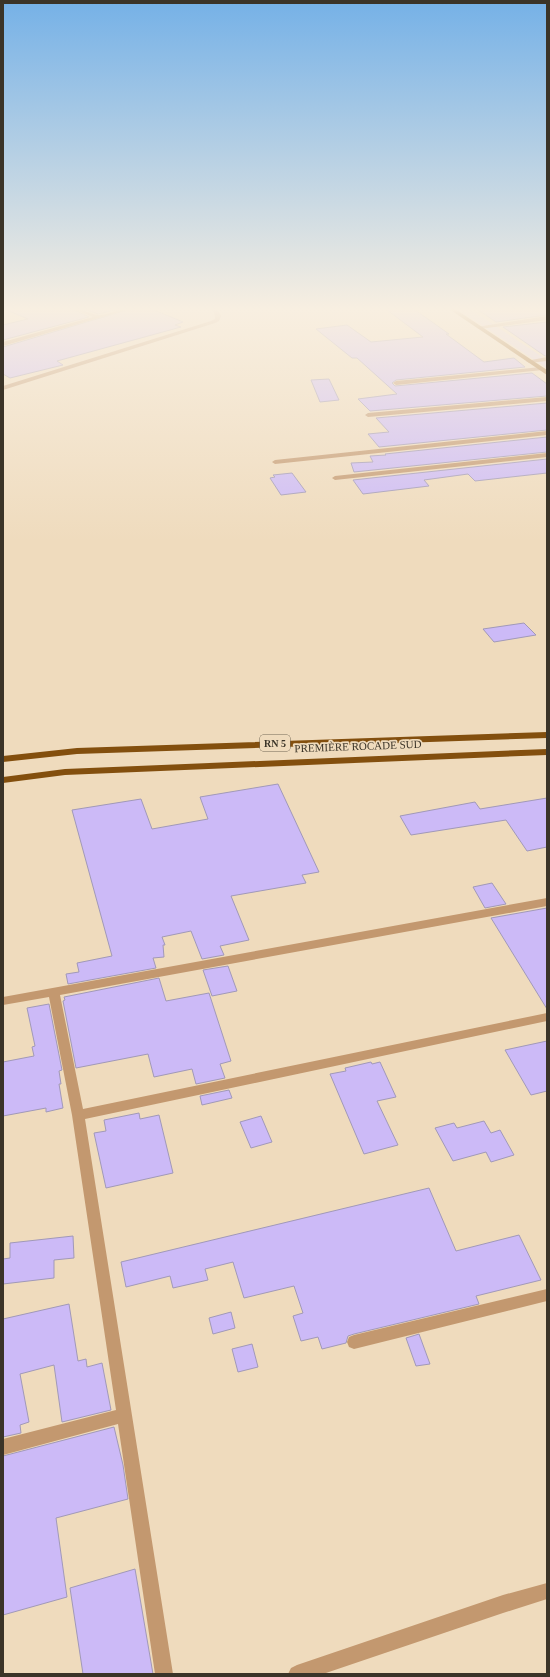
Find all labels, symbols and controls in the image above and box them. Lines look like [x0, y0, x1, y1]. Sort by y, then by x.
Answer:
road number: RN 5 [260, 735, 290, 751]
street label: PREMIÈRE ROCADE SUD [294, 738, 422, 754]

